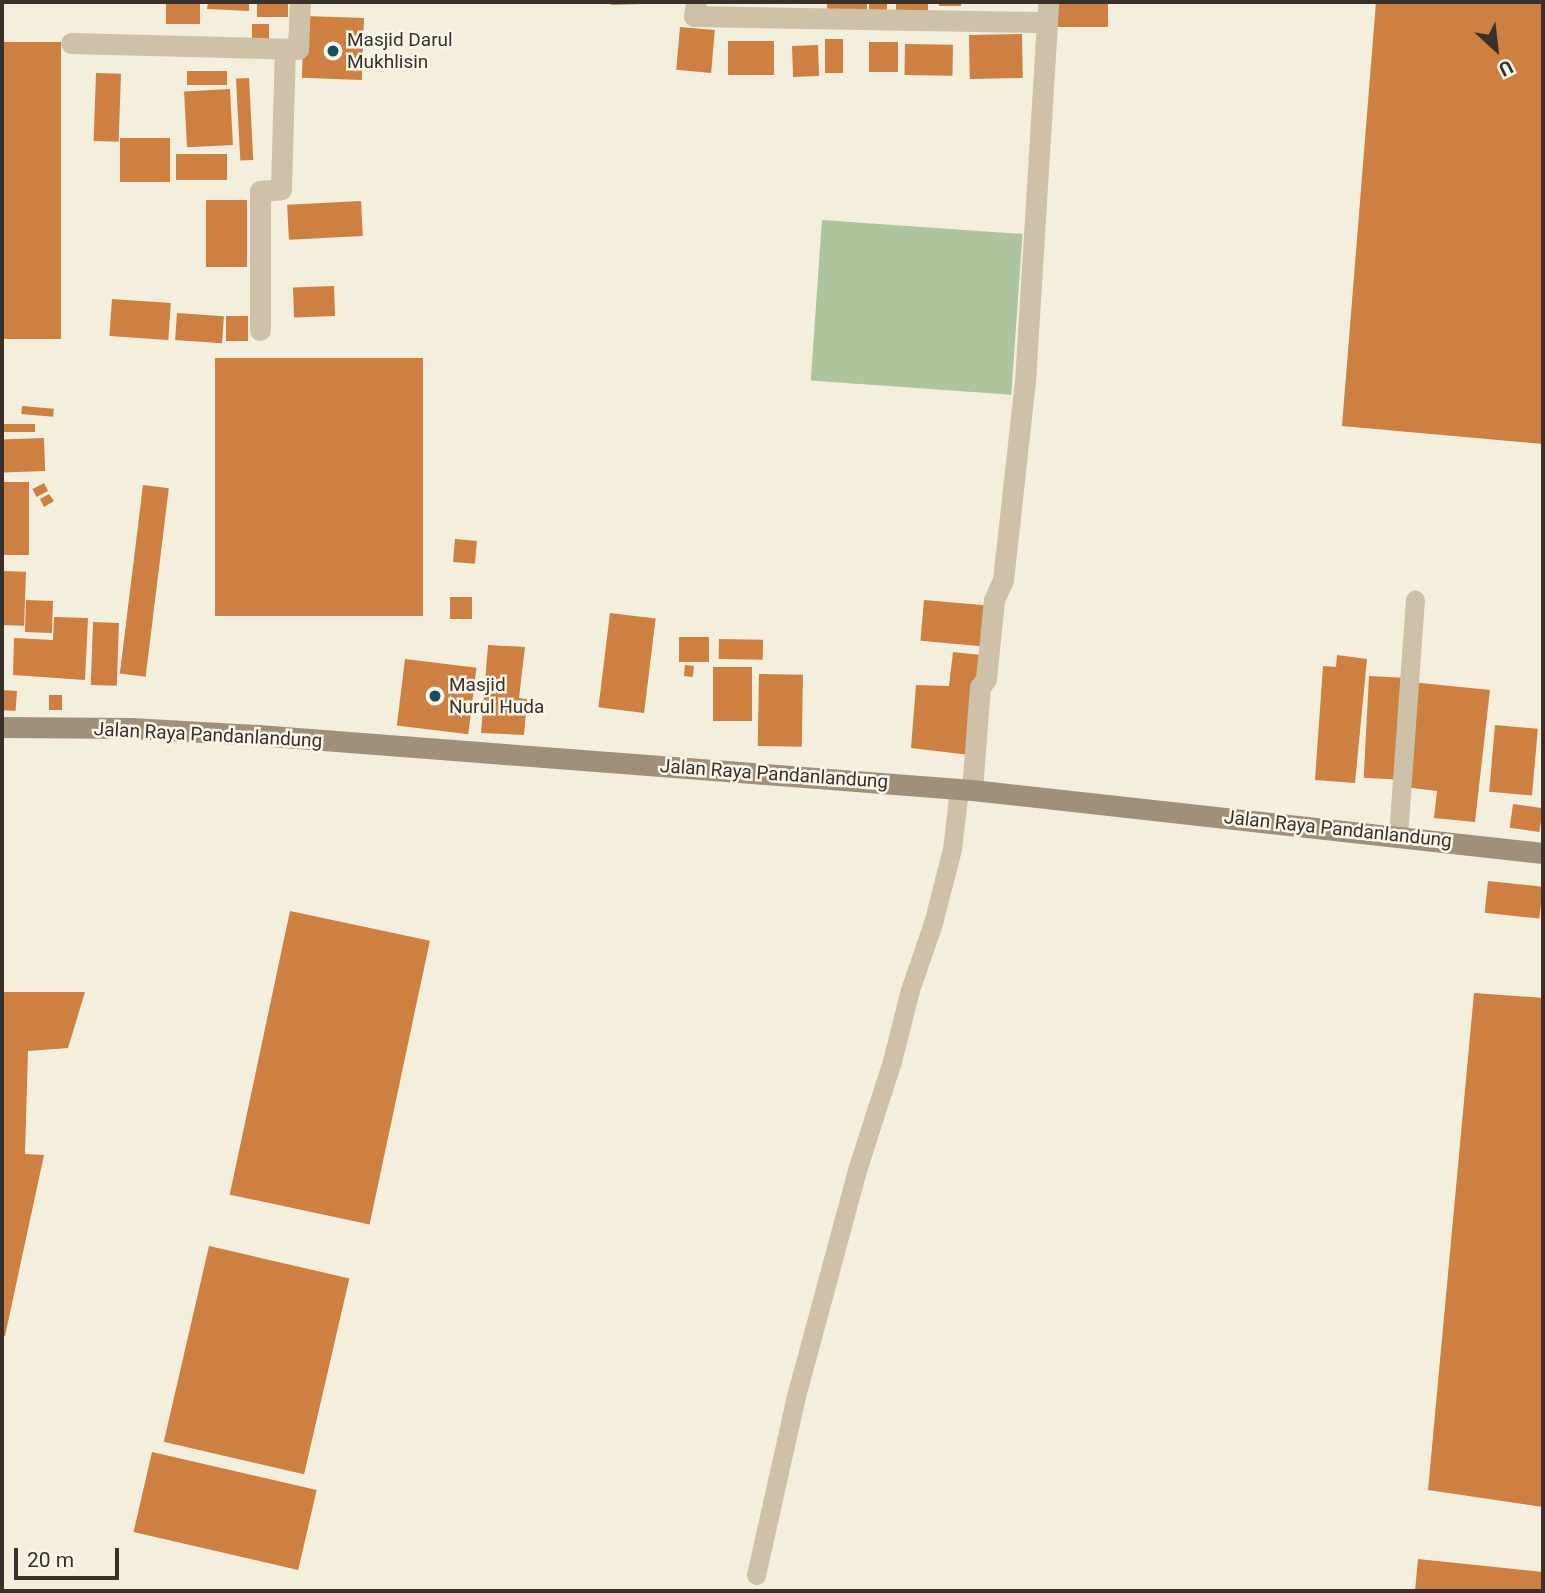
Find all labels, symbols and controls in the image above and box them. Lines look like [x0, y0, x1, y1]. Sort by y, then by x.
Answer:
north arrow [1461, 14, 1531, 84]
place label: Masjid Darul Mukhlisin [347, 29, 453, 73]
marker: Masjid Darul Mukhlisin [325, 43, 341, 59]
text: U [1495, 55, 1517, 81]
place label: Masjid Nurul Huda [449, 674, 544, 718]
marker: Masjid Nurul Huda [427, 688, 443, 704]
street label: Jalan Raya Pandanlandung [93, 718, 323, 752]
street label: Jalan Raya Pandanlandung [659, 755, 889, 793]
street label: Jalan Raya Pandanlandung [1223, 806, 1453, 852]
scale bar [18, 1534, 122, 1578]
text: 20 m [27, 1548, 74, 1572]

